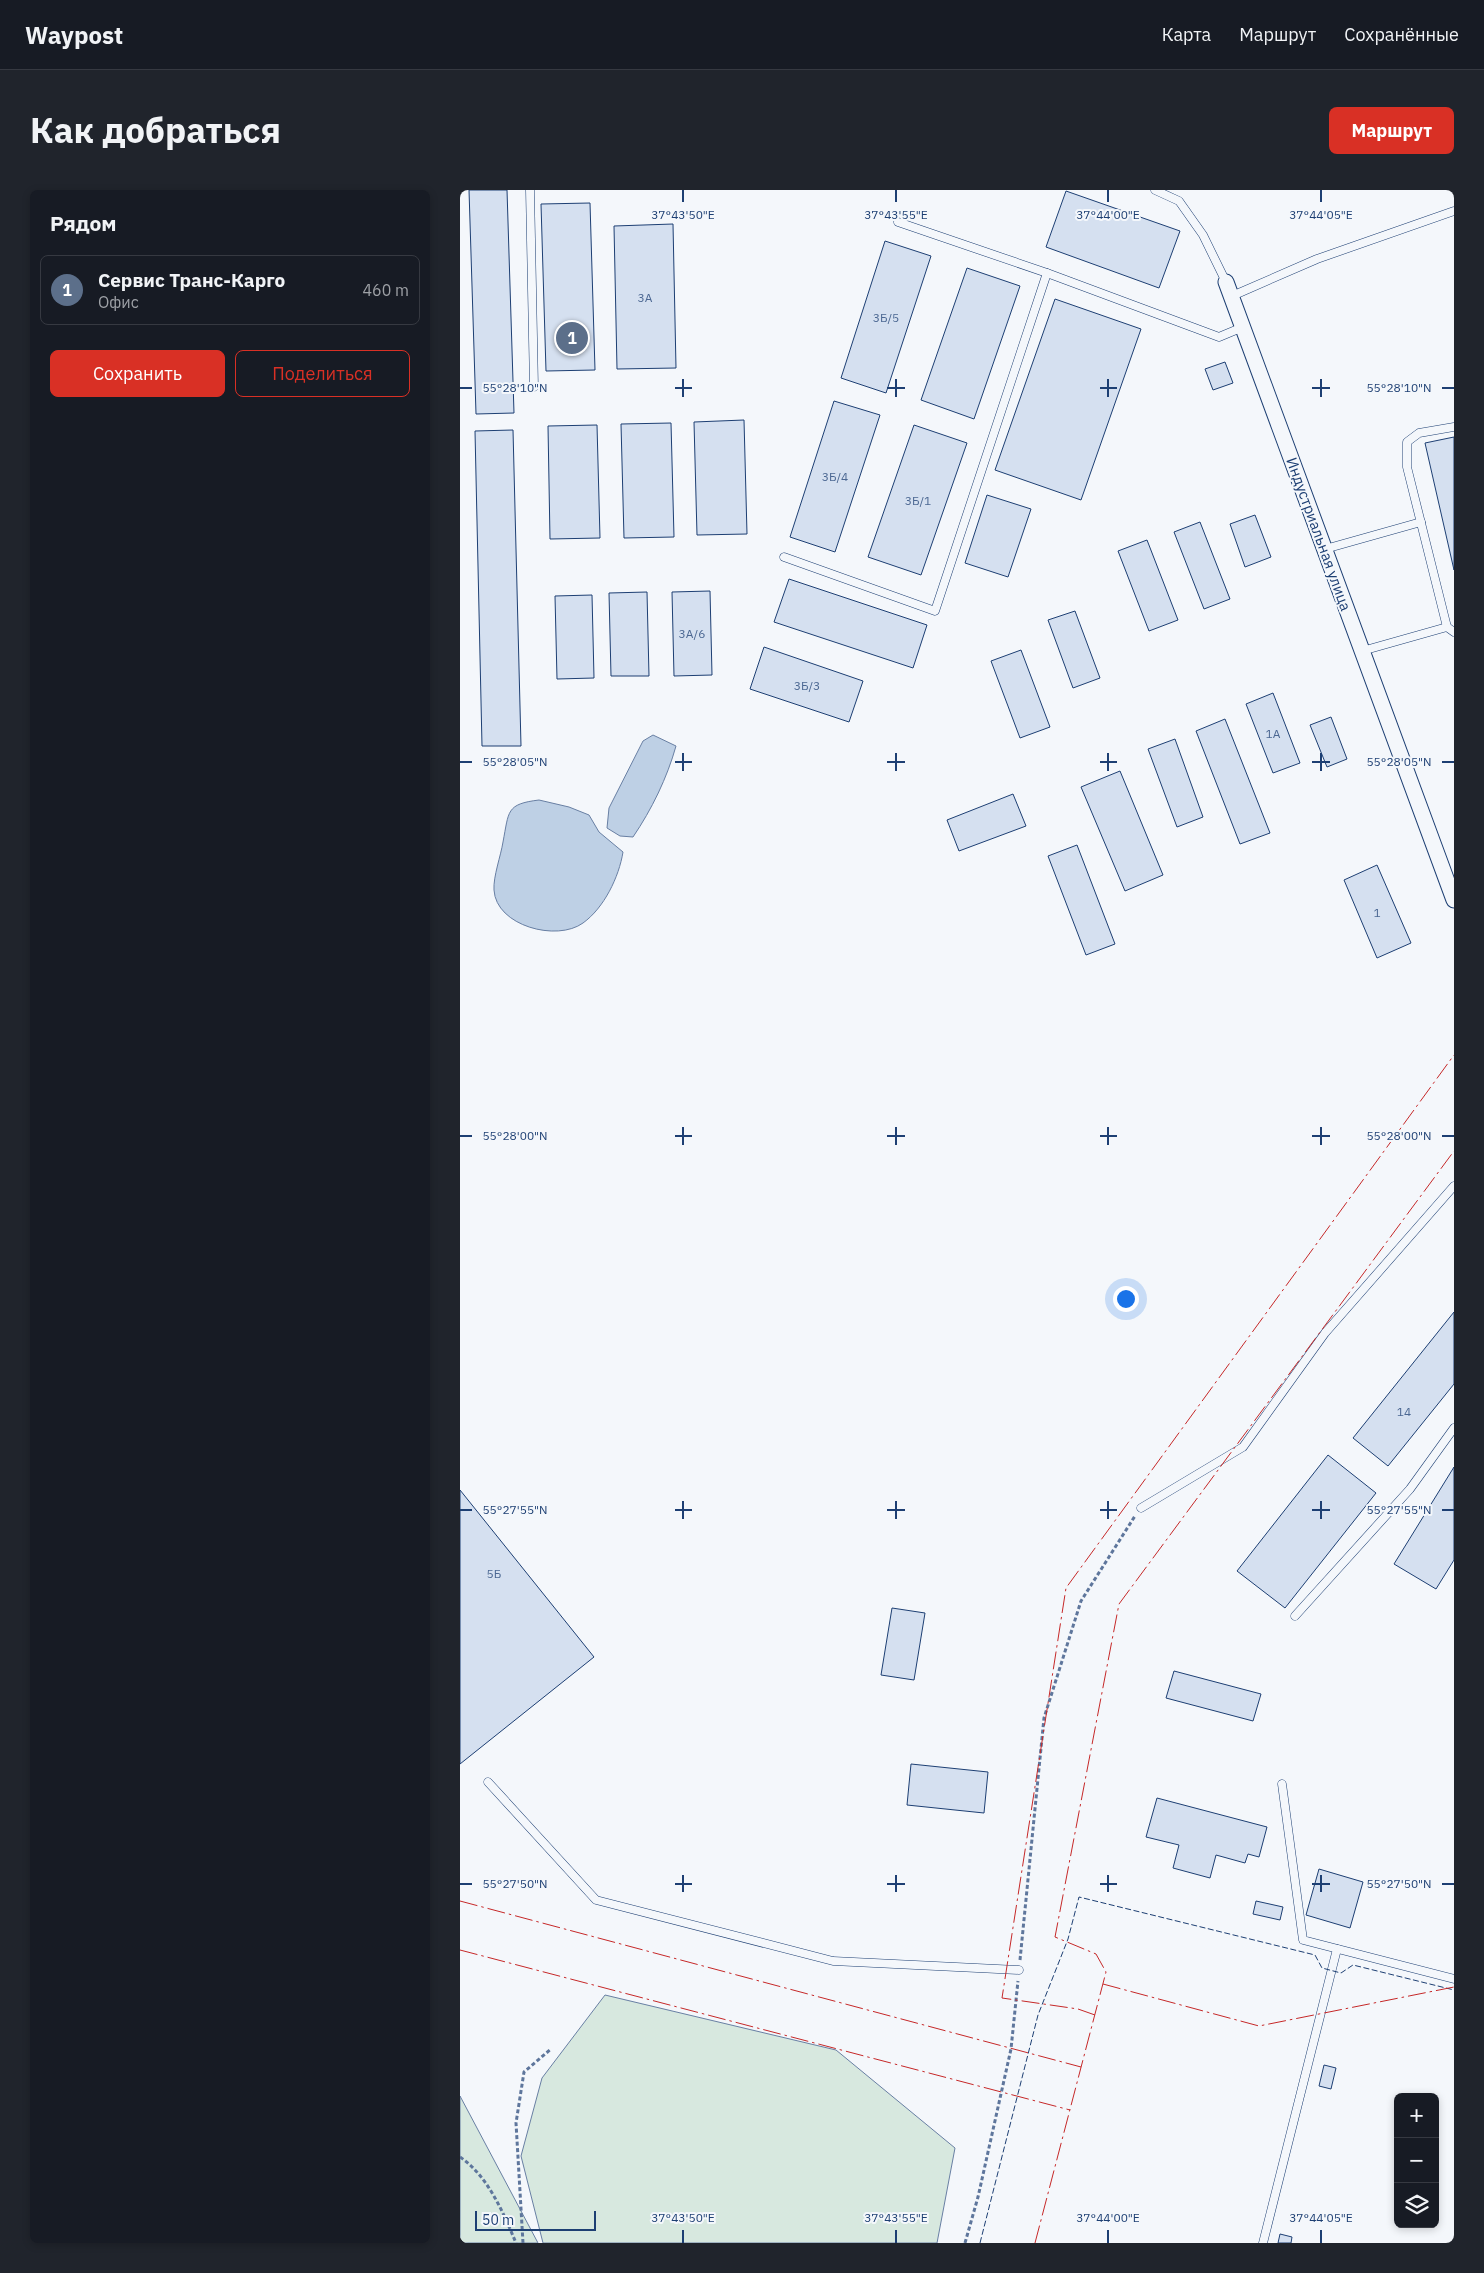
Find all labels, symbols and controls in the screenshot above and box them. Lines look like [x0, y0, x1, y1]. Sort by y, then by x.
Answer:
text: Waypost [25, 19, 123, 51]
text: Карта [1162, 23, 1211, 46]
text: Маршрут [1239, 23, 1316, 46]
text: Сохранённые [1344, 23, 1459, 46]
text: Как добраться [30, 107, 281, 153]
button: Маршрут [1329, 107, 1454, 154]
text: 37°43'50"E [651, 207, 715, 222]
text: 37°43'55"E [864, 207, 928, 222]
text: 37°44'00"E [1076, 207, 1140, 222]
text: 37°44'05"E [1289, 207, 1353, 222]
text: Рядом [50, 209, 117, 237]
text: Сервис Транс-Карго [98, 268, 285, 292]
text: 1 [62, 280, 72, 300]
text: 460 m [362, 280, 409, 300]
house number: 3А [638, 290, 653, 305]
text: Офис [98, 292, 139, 312]
house number: 3Б/5 [873, 310, 899, 325]
pin: 1 [556, 319, 588, 357]
button: Сохранить [50, 350, 225, 397]
button: Поделиться [235, 350, 410, 397]
text: 55°28'10"N [482, 380, 548, 395]
text: 55°28'10"N [1366, 380, 1432, 395]
street label: Индустриальная улица [1282, 455, 1356, 613]
house number: 3Б/4 [822, 469, 848, 484]
house number: 3Б/1 [905, 493, 931, 508]
house number: 3А/6 [679, 626, 705, 641]
house number: 3Б/3 [794, 678, 820, 693]
house number: 1А [1266, 726, 1281, 741]
text: 55°28'05"N [482, 754, 548, 769]
text: 55°28'05"N [1366, 754, 1432, 769]
house number: 1 [1373, 905, 1381, 920]
text: 55°28'00"N [482, 1128, 548, 1143]
text: 55°28'00"N [1366, 1128, 1432, 1143]
your location [1113, 1286, 1139, 1312]
house number: 14 [1397, 1404, 1411, 1419]
text: 55°27'55"N [482, 1502, 548, 1517]
text: 55°27'55"N [1366, 1502, 1432, 1517]
house number: 5Б [487, 1566, 501, 1581]
text: 55°27'50"N [482, 1876, 548, 1891]
text: 55°27'50"N [1366, 1876, 1432, 1891]
map controls [1394, 2093, 1439, 2228]
button: + [1394, 2093, 1439, 2138]
button: − [1394, 2138, 1439, 2183]
button: layers [1394, 2183, 1439, 2228]
scale bar [475, 2208, 596, 2231]
text: 37°43'50"E [651, 2210, 715, 2225]
text: 37°43'55"E [864, 2210, 928, 2225]
text: 37°44'00"E [1076, 2210, 1140, 2225]
text: 37°44'05"E [1289, 2210, 1353, 2225]
text: 50 m [482, 2211, 514, 2229]

